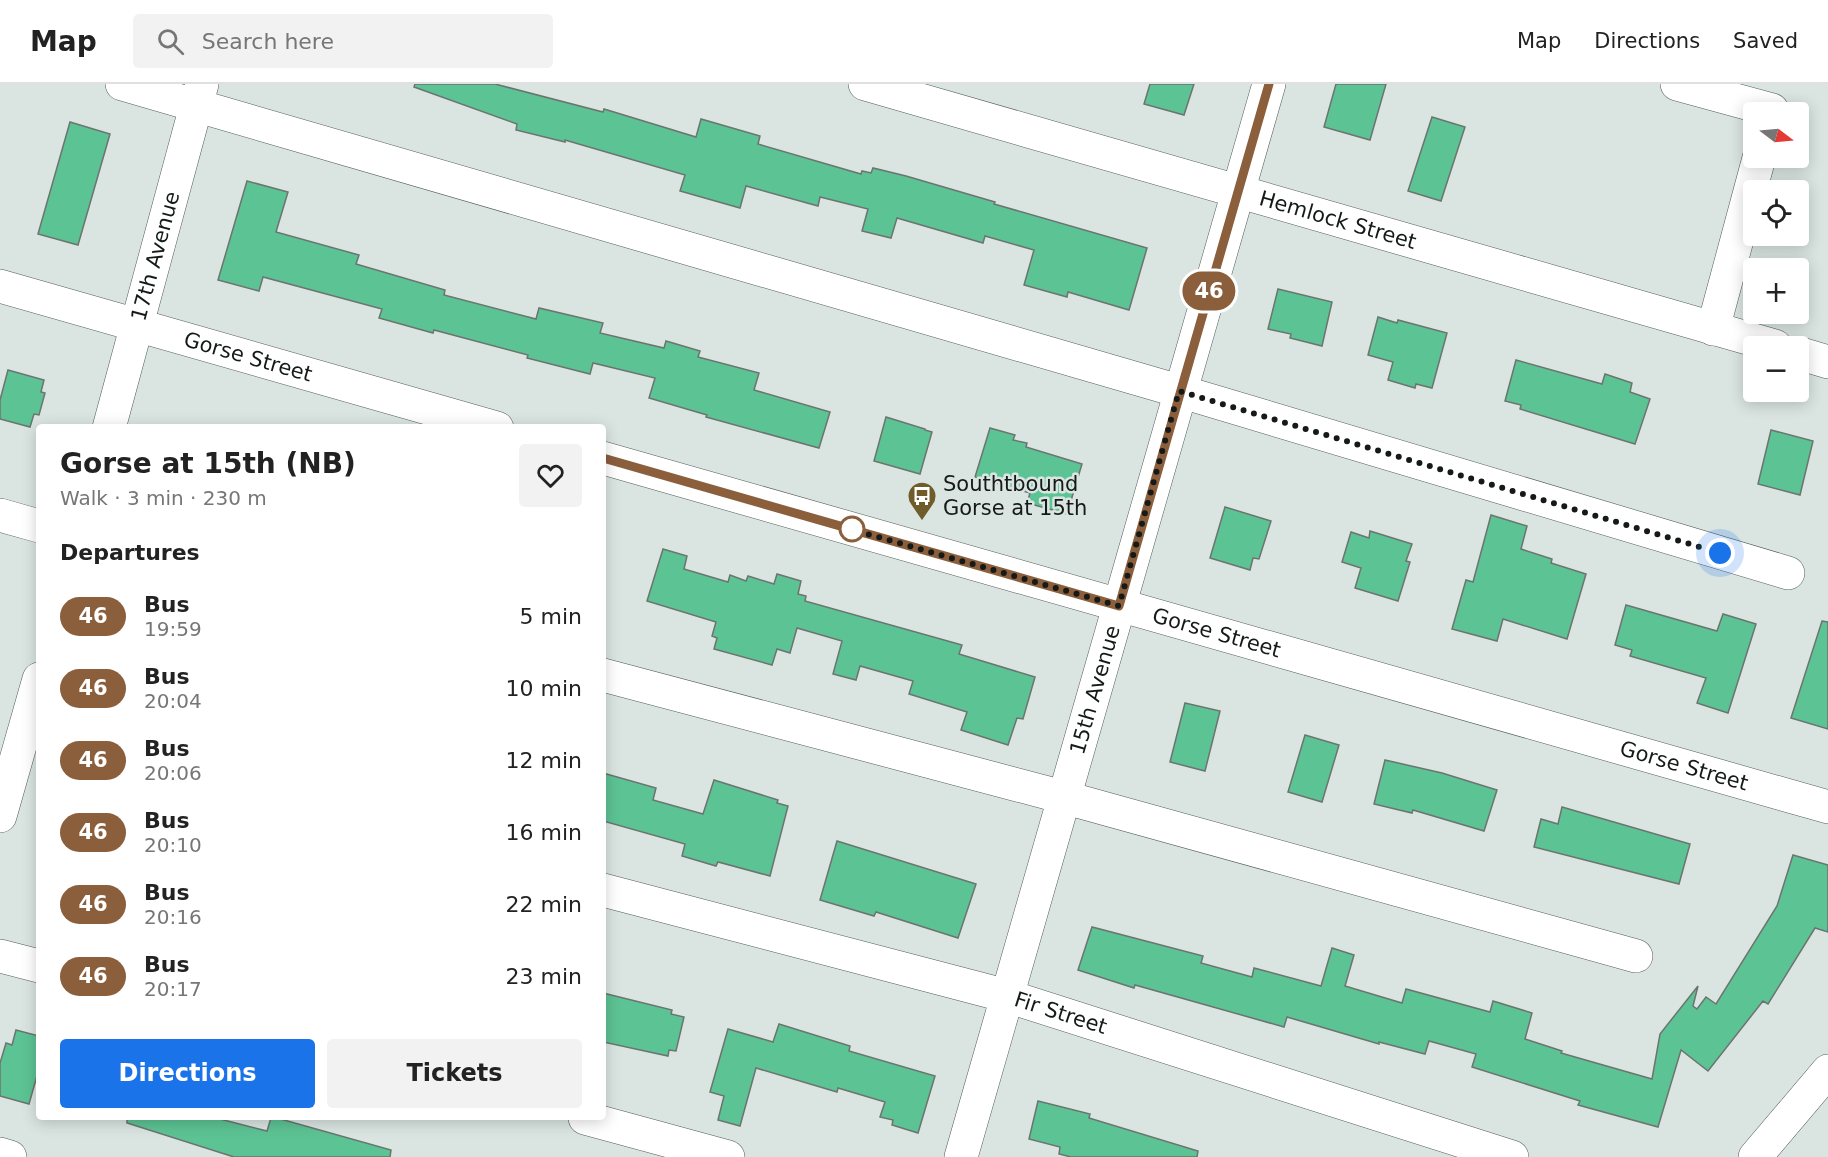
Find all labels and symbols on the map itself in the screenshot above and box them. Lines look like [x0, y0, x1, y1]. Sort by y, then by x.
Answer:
north arrow [1743, 102, 1809, 168]
street label: Hemlock Street [1257, 186, 1419, 254]
street label: 17th Avenue [127, 189, 184, 324]
line badge: 46 [1182, 272, 1236, 310]
street label: Gorse Street [181, 327, 315, 387]
place label: Southtbound Gorse at 15th [943, 472, 1087, 520]
bus stop icon: Southtbound Gorse at 15th [906, 480, 938, 522]
unlabelled marker [839, 516, 865, 542]
your location [1705, 538, 1735, 568]
street label: Gorse Street [1150, 603, 1283, 662]
street label: 15th Avenue [1065, 623, 1125, 757]
street label: Gorse Street [1617, 736, 1751, 796]
street label: Fir Street [1011, 987, 1110, 1039]

